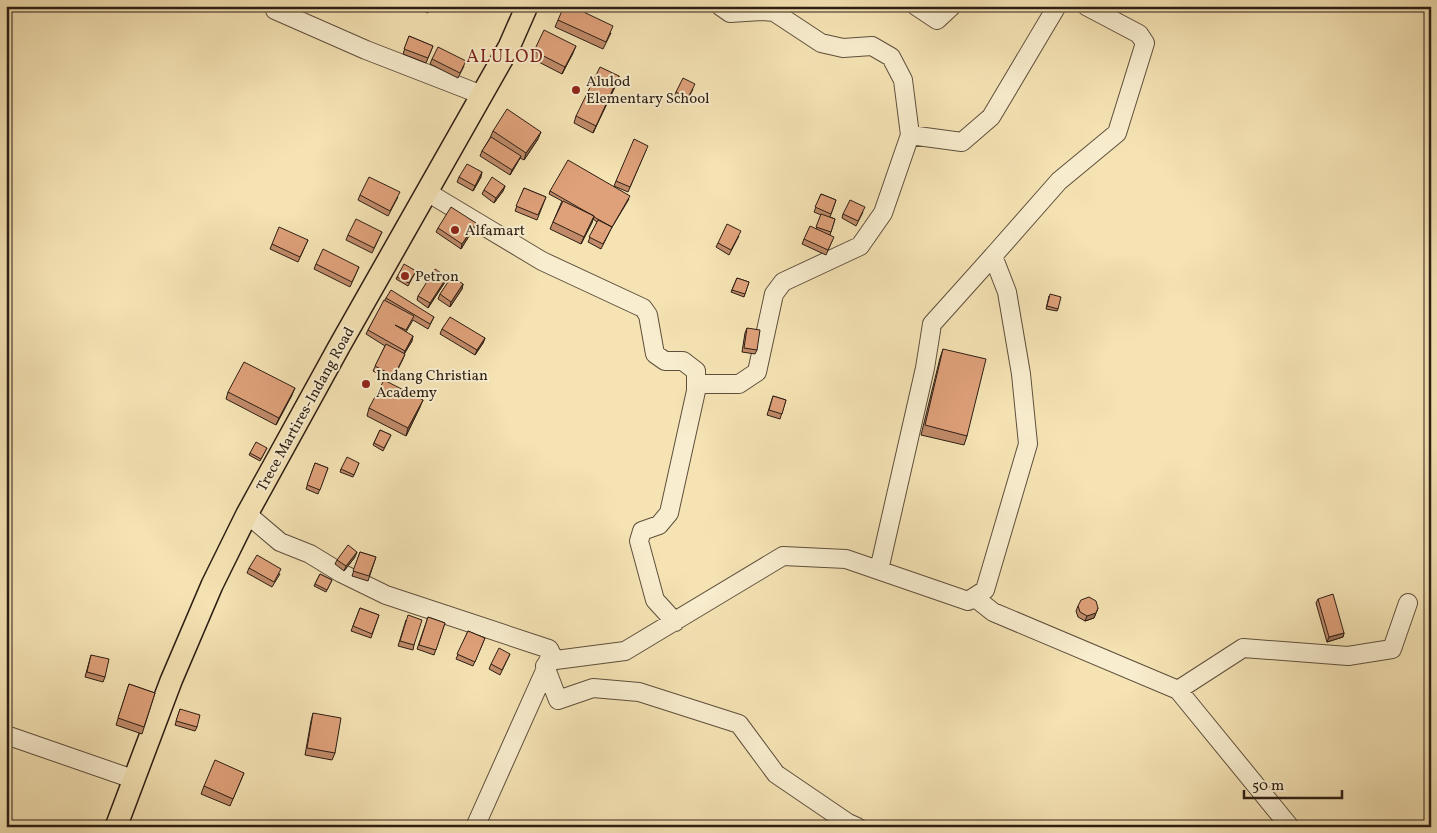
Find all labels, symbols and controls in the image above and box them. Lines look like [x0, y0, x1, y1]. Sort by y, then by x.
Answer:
district label: ALULOD [466, 45, 544, 70]
place label: Alulod Elementary School [586, 72, 709, 110]
marker: Alulod Elementary School [570, 84, 582, 96]
place label: Alfamart [465, 221, 525, 242]
marker: Alfamart [449, 224, 461, 236]
place label: Petron [415, 267, 459, 288]
marker: Petron [399, 270, 411, 282]
street label: Trece Martires-Indang Road [252, 324, 360, 496]
place label: Indang Christian Academy [376, 366, 488, 404]
marker: Indang Christian Academy [360, 378, 372, 390]
scale bar [1244, 768, 1342, 800]
text: 50 m [1252, 776, 1284, 797]

